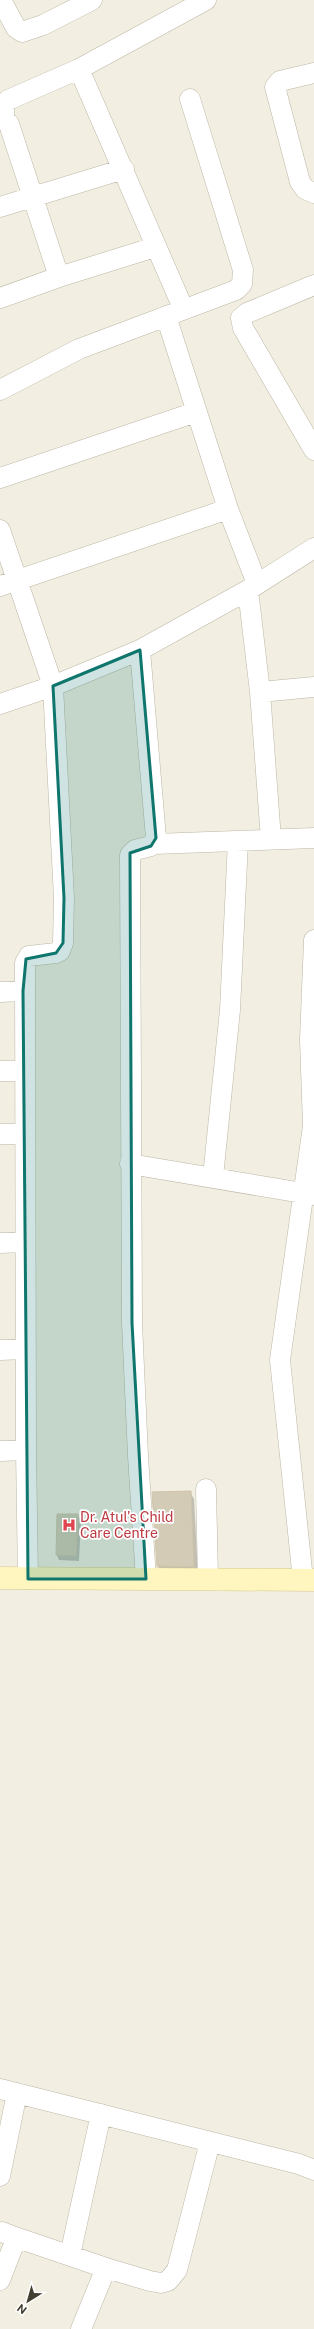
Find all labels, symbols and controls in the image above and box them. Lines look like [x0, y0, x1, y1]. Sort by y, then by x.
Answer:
place label: Dr. Atul's Child Care Centre [80, 1509, 173, 1541]
hospital icon: Dr. Atul's Child Care Centre [61, 1517, 77, 1533]
north arrow [8, 2281, 48, 2321]
text: N [15, 2302, 29, 2316]

